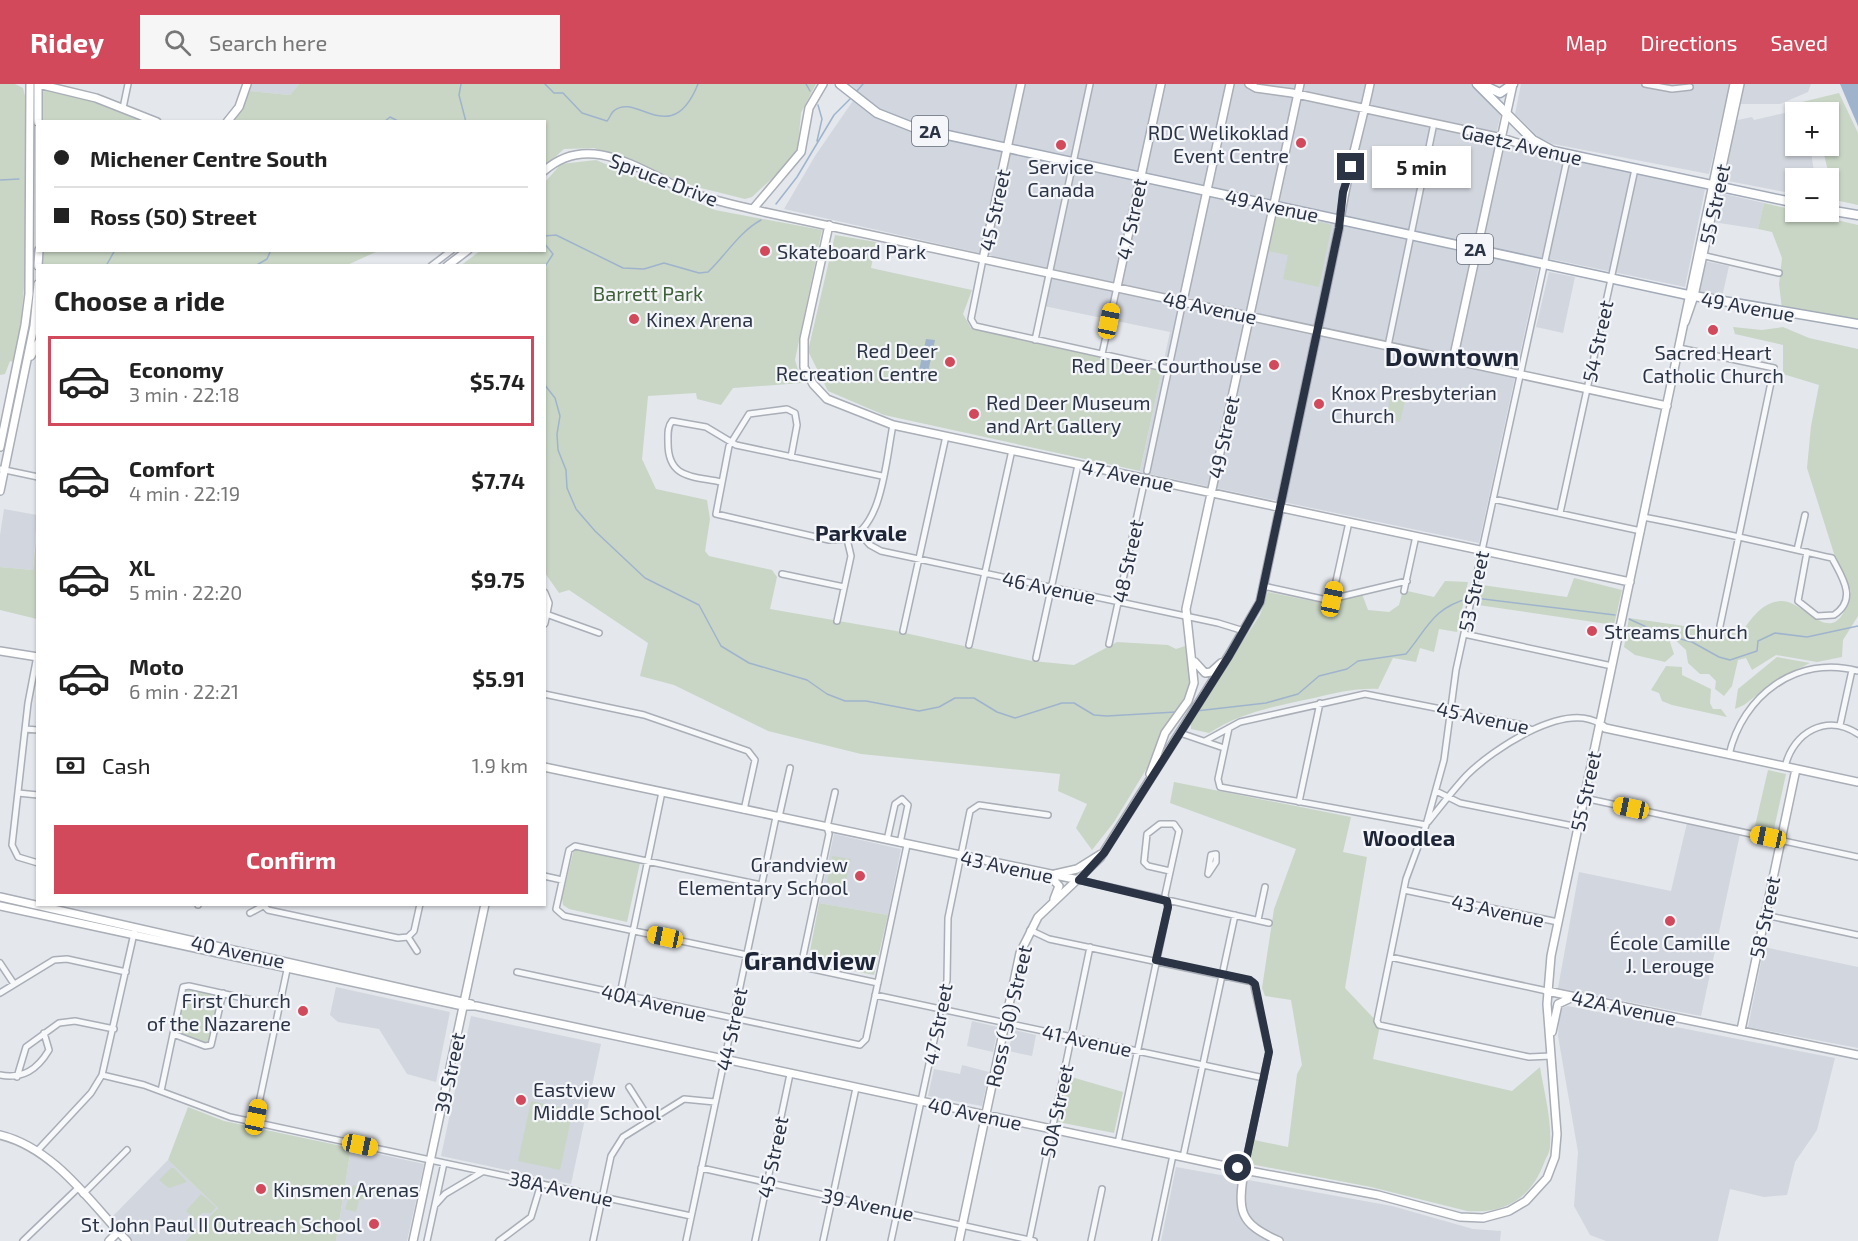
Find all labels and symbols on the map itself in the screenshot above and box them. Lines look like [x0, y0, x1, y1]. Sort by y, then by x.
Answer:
road number: 2A [912, 116, 948, 146]
street label: Gaetz Avenue [1459, 118, 1585, 170]
place label: RDC Welikoklad Event Centre [1148, 120, 1289, 167]
marker: RDC Welikoklad Event Centre [1294, 136, 1308, 150]
marker: Service Canada [1054, 138, 1068, 152]
callout: 5 min [1372, 146, 1471, 188]
street label: Spruce Drive [606, 147, 722, 211]
route end [1337, 153, 1364, 180]
place label: Service Canada [1027, 154, 1095, 201]
street label: 55 Street [1694, 161, 1734, 246]
street label: 45 Street [974, 167, 1014, 253]
street label: 47 Street [1111, 176, 1151, 262]
street label: 49 Avenue [1223, 183, 1321, 227]
road number: 2A [1457, 234, 1493, 264]
place label: Skateboard Park [777, 239, 926, 263]
marker: Skateboard Park [758, 244, 772, 258]
park label: Barrett Park [593, 281, 703, 305]
street label: 48 Avenue [1161, 285, 1259, 329]
street label: 49 Avenue [1699, 286, 1797, 326]
street label: 54 Street [1577, 298, 1617, 384]
car [1096, 302, 1122, 340]
place label: Kinex Arena [646, 307, 753, 331]
marker: Kinex Arena [627, 312, 641, 326]
marker: Sacred Heart Catholic Church [1706, 323, 1720, 337]
place label: Red Deer Recreation Centre [776, 338, 938, 385]
district label: Downtown [1385, 340, 1519, 371]
place label: Sacred Heart Catholic Church [1642, 340, 1784, 387]
place label: Red Deer Courthouse [1071, 353, 1262, 377]
marker: Red Deer Recreation Centre [943, 355, 957, 369]
marker: Red Deer Courthouse [1267, 358, 1281, 372]
place label: Knox Presbyterian Church [1331, 380, 1497, 427]
place label: Red Deer Museum and Art Gallery [986, 390, 1151, 437]
street label: 49 Street [1203, 393, 1244, 480]
marker: Knox Presbyterian Church [1312, 397, 1326, 411]
marker: Red Deer Museum and Art Gallery [967, 407, 981, 421]
street label: 47 Avenue [1080, 454, 1176, 496]
street label: 48 Street [1106, 517, 1148, 605]
district label: Parkvale [815, 519, 907, 545]
street label: 53 Street [1453, 548, 1493, 634]
street label: 46 Avenue [1000, 565, 1098, 609]
car [1319, 580, 1345, 618]
place label: Streams Church [1604, 619, 1748, 643]
marker: Streams Church [1585, 624, 1599, 638]
street label: 45 Avenue [1435, 695, 1531, 739]
street label: 55 Street [1565, 748, 1605, 833]
car [1612, 795, 1650, 821]
district label: Woodlea [1363, 824, 1455, 850]
car [1749, 824, 1787, 850]
street label: 43 Avenue [958, 844, 1056, 888]
place label: Grandview Elementary School [678, 852, 848, 899]
marker: Grandview Elementary School [853, 869, 867, 883]
street label: 58 Street [1744, 874, 1784, 960]
street label: 43 Avenue [1449, 888, 1547, 932]
marker: École Camille J. Lerouge [1663, 914, 1677, 928]
car [646, 924, 684, 950]
street label: 40 Avenue [189, 929, 287, 973]
place label: École Camille J. Lerouge [1610, 930, 1730, 977]
street label: Ross (50) Street [980, 942, 1036, 1089]
district label: Grandview [744, 944, 876, 975]
street label: 40A Avenue [599, 978, 709, 1026]
street label: 47 Street [917, 981, 957, 1067]
street label: 42A Avenue [1569, 984, 1679, 1030]
street label: 44 Street [710, 985, 752, 1073]
place label: First Church of the Nazarene [147, 988, 291, 1035]
marker: First Church of the Nazarene [296, 1004, 310, 1018]
street label: 41 Avenue [1040, 1019, 1134, 1061]
street label: 39 Street [429, 1030, 469, 1116]
street label: 50A Street [1034, 1062, 1078, 1160]
place label: Eastview Middle School [533, 1077, 661, 1124]
street label: 40 Avenue [926, 1091, 1024, 1135]
marker: Eastview Middle School [514, 1093, 528, 1107]
car [243, 1098, 269, 1136]
street label: 45 Street [752, 1114, 792, 1200]
car [341, 1132, 379, 1158]
route start [1224, 1154, 1251, 1181]
street label: 38A Avenue [507, 1165, 615, 1211]
place label: Kinsmen Arenas [273, 1177, 419, 1201]
marker: Kinsmen Arenas [254, 1182, 268, 1196]
street label: 39 Avenue [820, 1183, 916, 1225]
place label: St. John Paul II Outreach School [81, 1212, 362, 1236]
marker: St. John Paul II Outreach School [367, 1217, 381, 1231]

